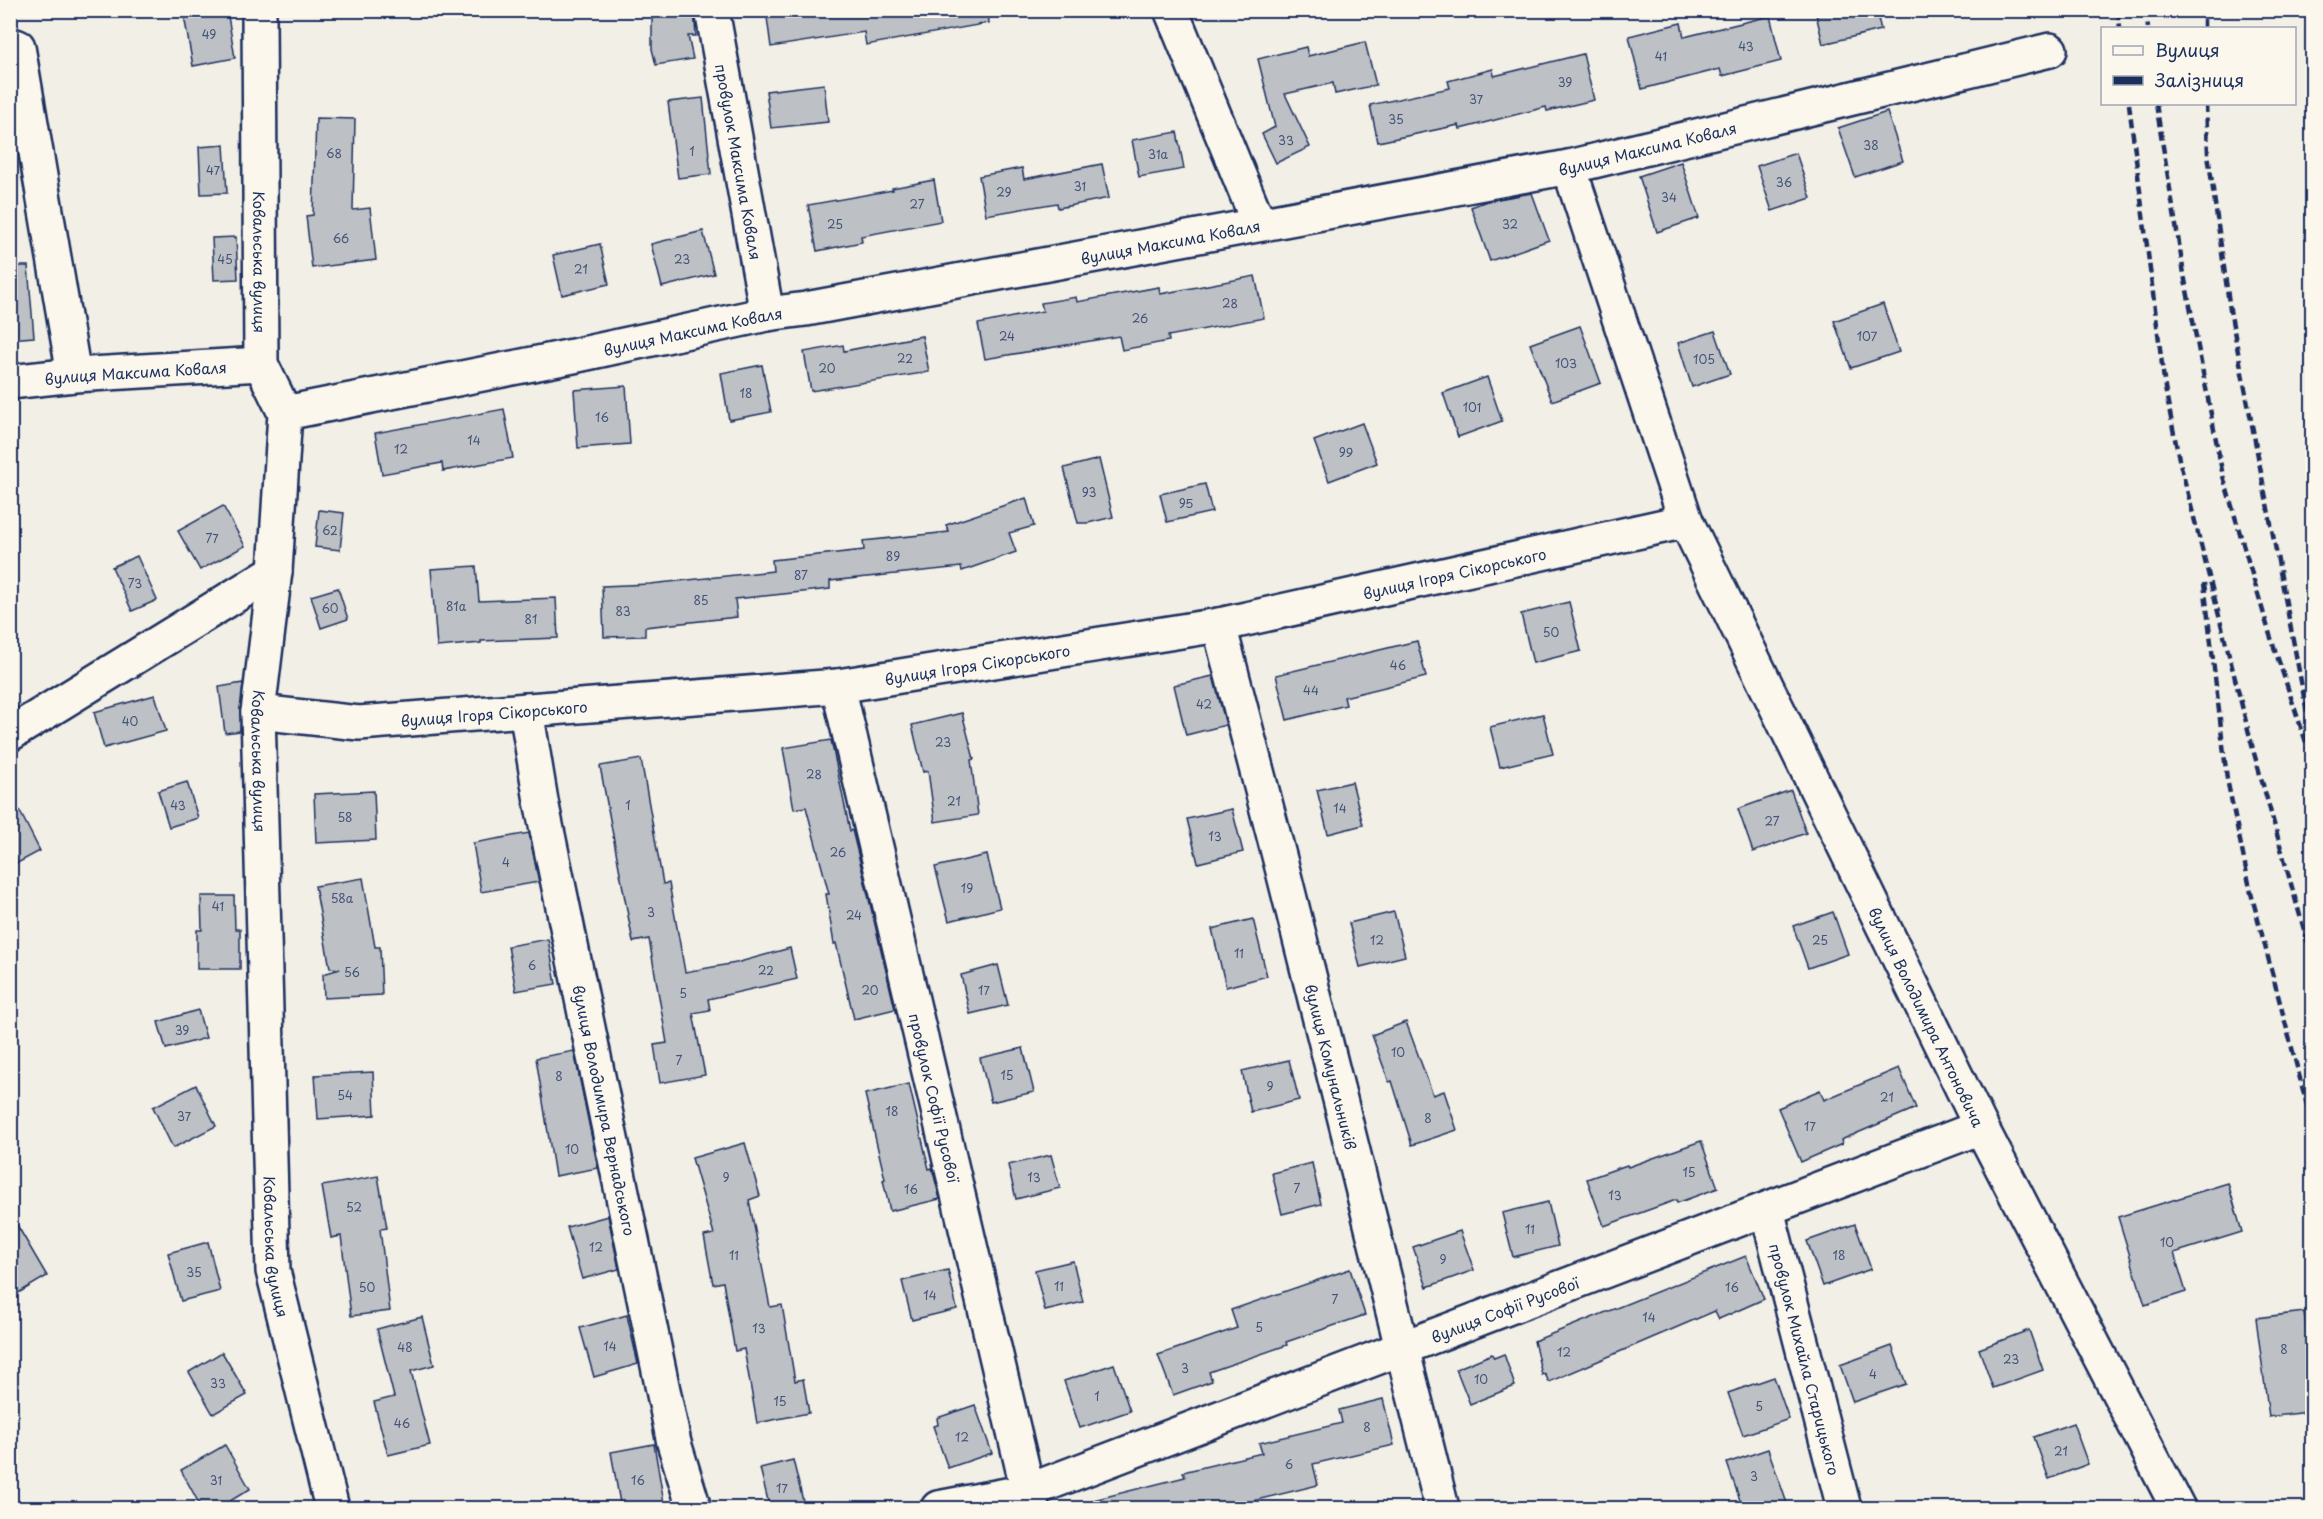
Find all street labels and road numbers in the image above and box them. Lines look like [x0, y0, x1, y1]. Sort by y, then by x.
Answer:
street label: провулок Максима Коваля [710, 62, 768, 261]
street label: вулиця Максима Коваля [1556, 115, 1739, 180]
street label: Ковальська вулиця [249, 191, 272, 333]
street label: вулиця Максима Коваля [1079, 213, 1262, 269]
street label: вулиця Максима Коваля [601, 301, 784, 361]
street label: вулиця Максима Коваля [43, 355, 227, 390]
street label: вулиця Ігоря Сікорського [1360, 541, 1548, 604]
street label: вулиця Ігоря Сікорського [883, 638, 1072, 690]
street label: Ковальська вулиця [246, 689, 273, 832]
street label: вулиця Ігоря Сікорського [400, 694, 588, 731]
street label: вулиця Володимира Антоновича [1864, 903, 1991, 1131]
street label: вулиця Комунальників [1300, 982, 1364, 1152]
street label: вулиця Володимира Вернадського [568, 983, 642, 1238]
street label: провулок Софії Русової [904, 1010, 967, 1186]
street label: Ковальська вулиця [259, 1176, 296, 1319]
street label: провулок Михайла Старицького [1765, 1241, 1847, 1478]
street label: вулиця Софії Русової [1427, 1270, 1583, 1348]

